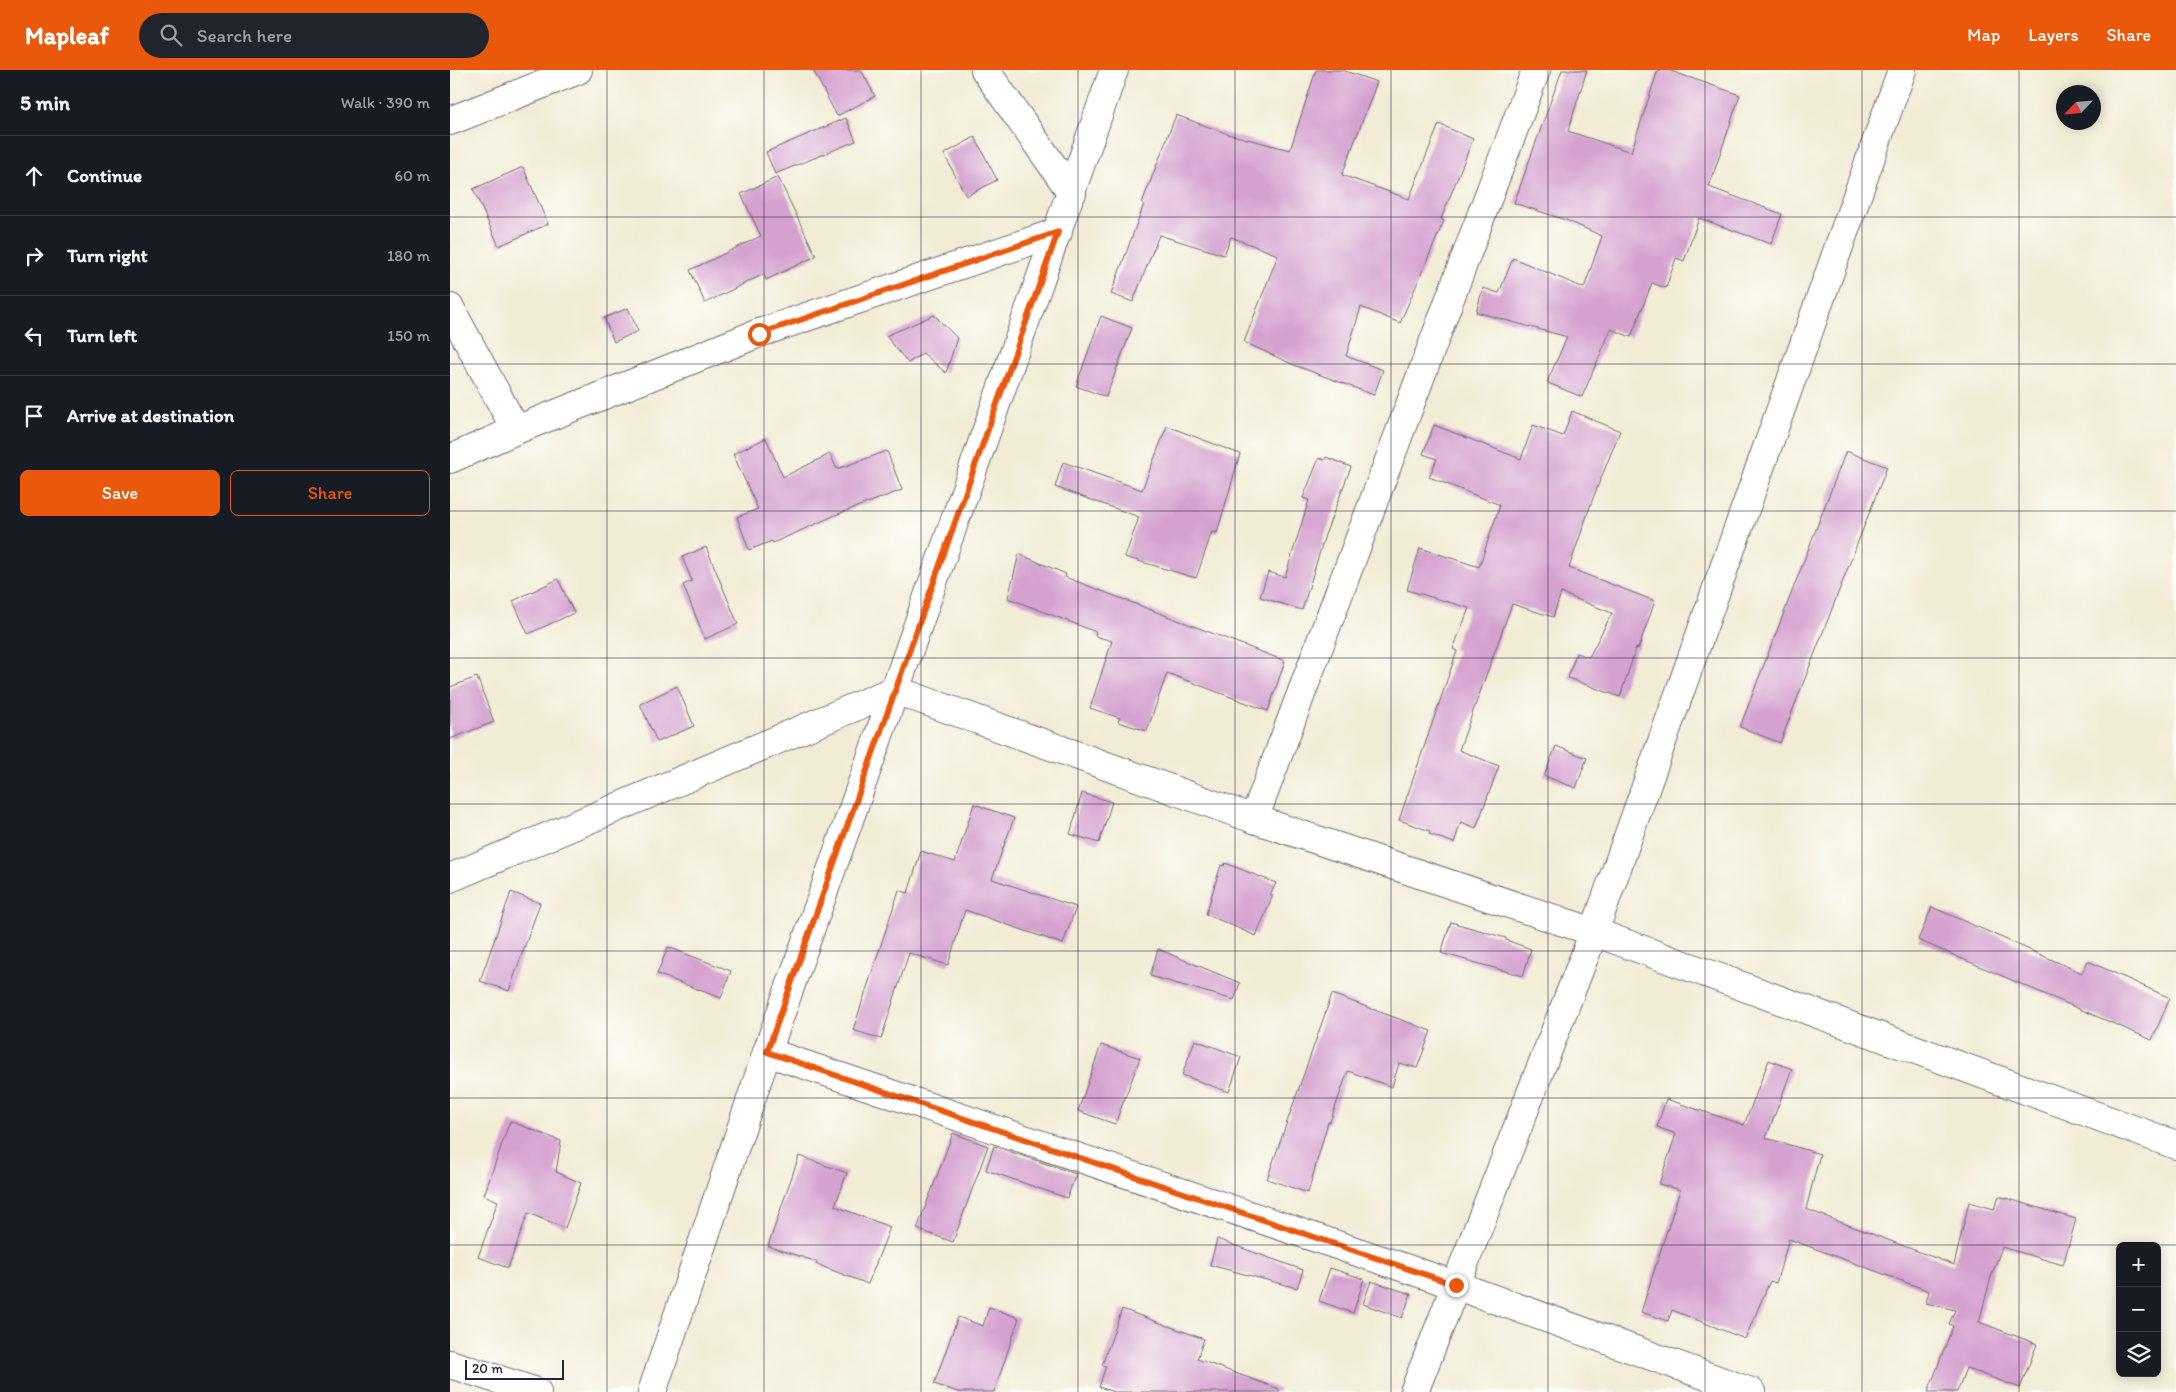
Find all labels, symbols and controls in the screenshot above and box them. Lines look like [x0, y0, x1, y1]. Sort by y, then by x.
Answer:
search box [139, 13, 489, 58]
text: Mapleaf [25, 21, 109, 50]
icon: search [157, 21, 185, 49]
text: Search here [197, 24, 292, 47]
text: Map [1967, 24, 2000, 46]
text: Layers [2028, 24, 2078, 46]
text: Share [2106, 24, 2151, 46]
north arrow [2056, 85, 2101, 130]
text: 5 min [20, 90, 70, 115]
text: Walk · 390 m [341, 93, 430, 112]
icon: ahead [20, 162, 48, 190]
text: Continue [67, 164, 142, 187]
text: 60 m [395, 166, 430, 185]
icon: right [20, 242, 48, 270]
text: Turn right [67, 244, 148, 267]
text: 180 m [387, 246, 430, 265]
icon: left [20, 322, 48, 350]
route start [748, 323, 771, 346]
text: Turn left [67, 324, 137, 347]
text: 150 m [387, 326, 430, 345]
icon: arrive [20, 402, 48, 430]
text: Arrive at destination [67, 404, 234, 427]
button: Save [20, 470, 220, 516]
button: Share [230, 470, 430, 516]
map controls [2116, 1242, 2161, 1377]
button: + [2116, 1242, 2161, 1287]
route end [1445, 1274, 1468, 1297]
button: − [2116, 1287, 2161, 1332]
button: layers [2116, 1332, 2161, 1377]
scale bar [465, 1357, 564, 1380]
text: 20 m [472, 1360, 503, 1377]

